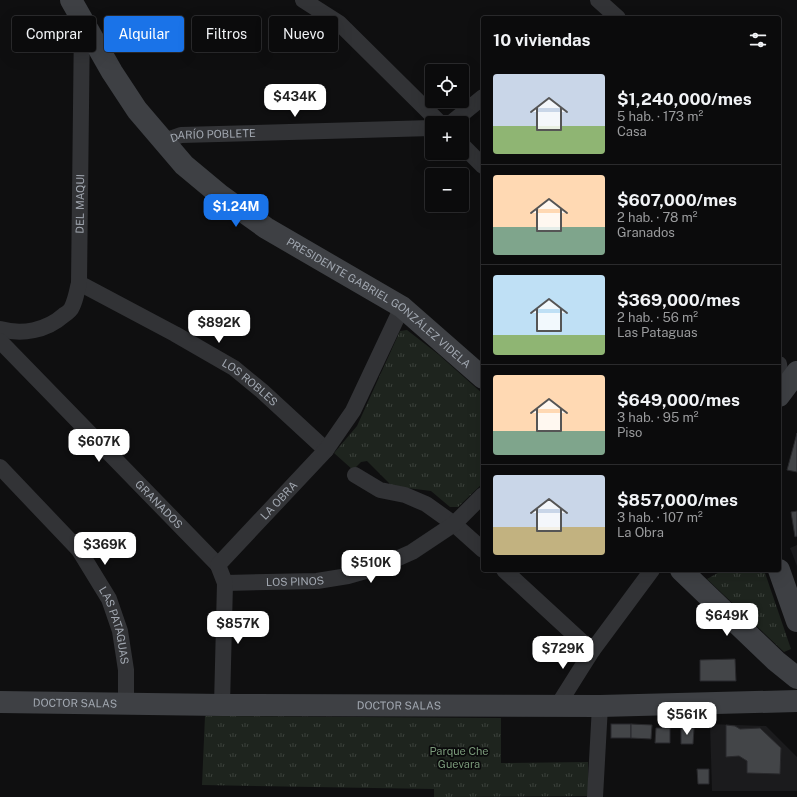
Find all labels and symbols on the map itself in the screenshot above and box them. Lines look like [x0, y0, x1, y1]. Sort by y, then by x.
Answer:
pin: $434K [267, 84, 323, 118]
street label: DARÍO POBLETE [169, 127, 256, 144]
street label: DEL MAQUI [74, 174, 86, 234]
pin: $1.24M [203, 194, 269, 228]
street label: PRESIDENTE GABRIEL GONZÁLEZ VIDELA [284, 235, 473, 371]
pin: $892K [191, 310, 247, 344]
street label: LOS ROBLES [220, 356, 280, 408]
pin: $607K [71, 429, 127, 463]
street label: GRANADOS [133, 478, 185, 531]
street label: LA OBRA [258, 479, 300, 522]
pin: $369K [77, 532, 133, 566]
pin: $510K [343, 550, 399, 584]
street label: LOS PINOS [266, 574, 325, 588]
street label: LAS PATAGUAS [97, 584, 131, 665]
pin: $649K [699, 603, 755, 637]
pin: $857K [210, 611, 266, 645]
pin: $729K [535, 636, 591, 670]
street label: DOCTOR SALAS [33, 696, 117, 710]
street label: DOCTOR SALAS [357, 699, 441, 712]
pin: $561K [659, 702, 715, 736]
park label: Parque Che Guevara [429, 745, 489, 770]

